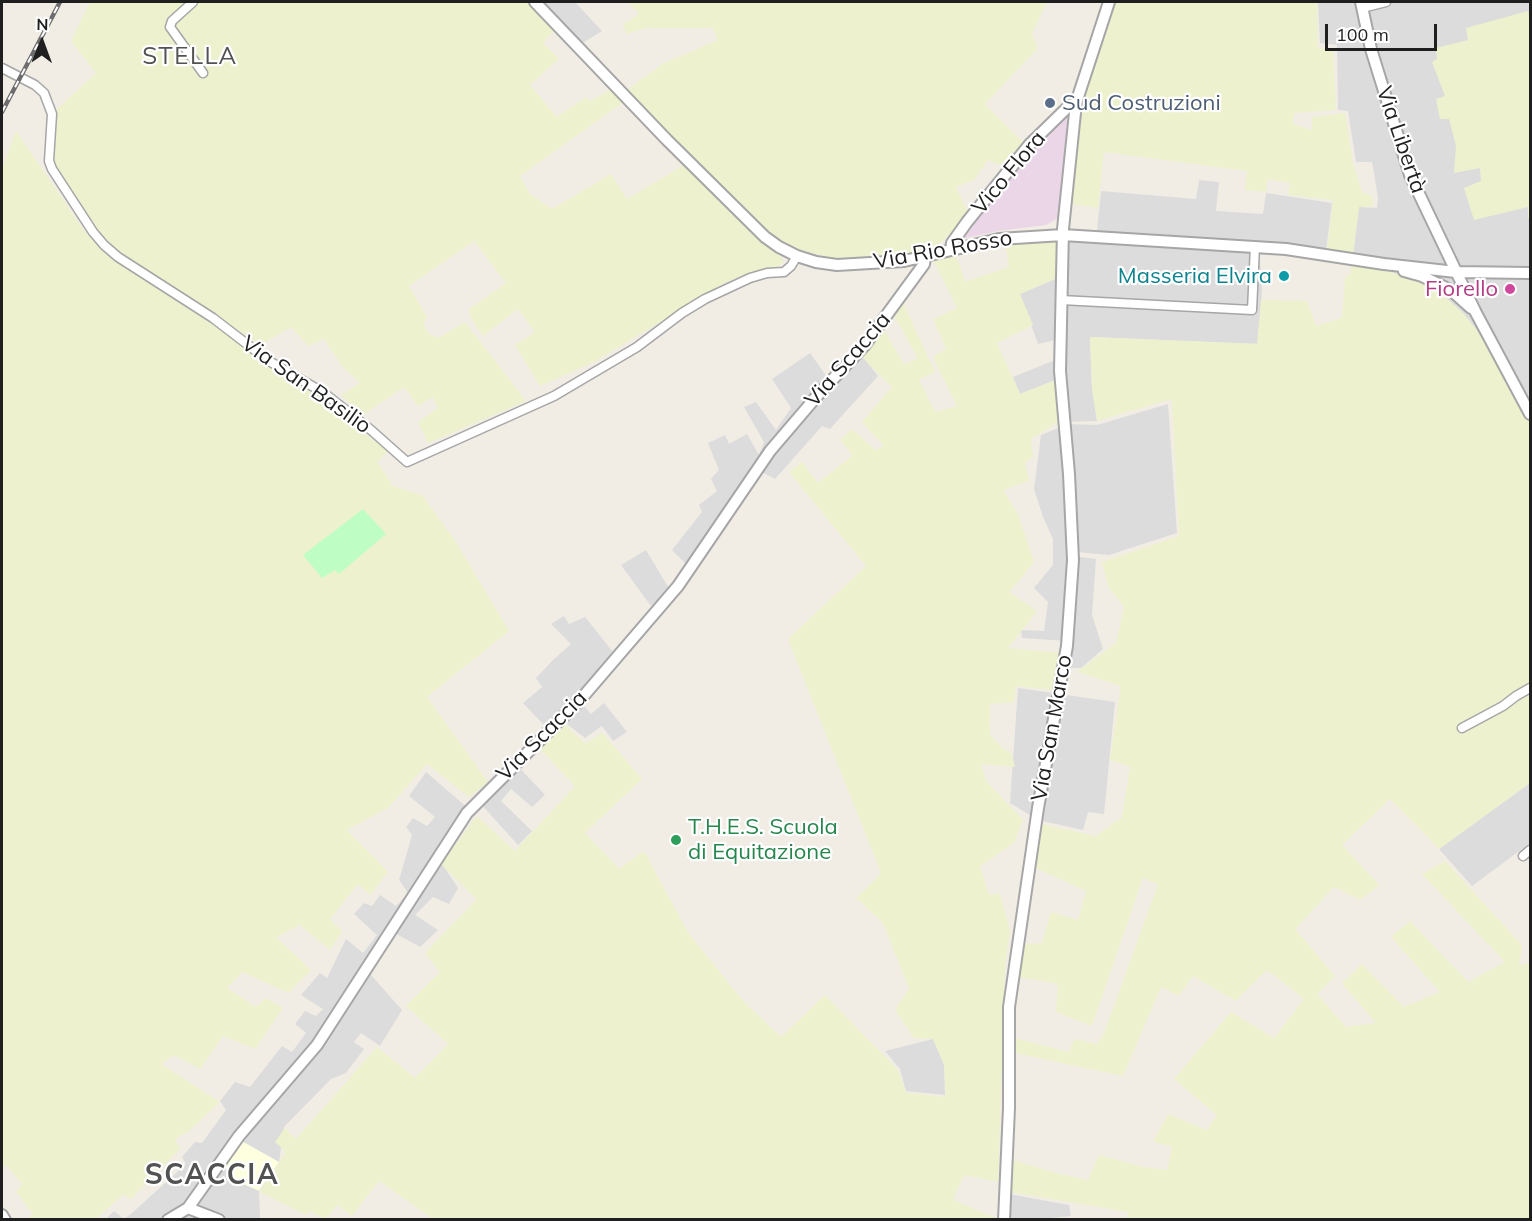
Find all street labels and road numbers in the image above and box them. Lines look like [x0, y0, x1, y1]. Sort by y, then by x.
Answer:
street label: Via Libertà [1370, 83, 1432, 197]
street label: Vico Flora [966, 126, 1052, 220]
street label: Via Rio Rosso [872, 225, 1014, 275]
street label: Via Scaccia [800, 307, 896, 413]
street label: Via San Basilio [236, 330, 376, 440]
street label: Via San Marco [1026, 653, 1078, 803]
street label: Via Scaccia [491, 685, 593, 787]

